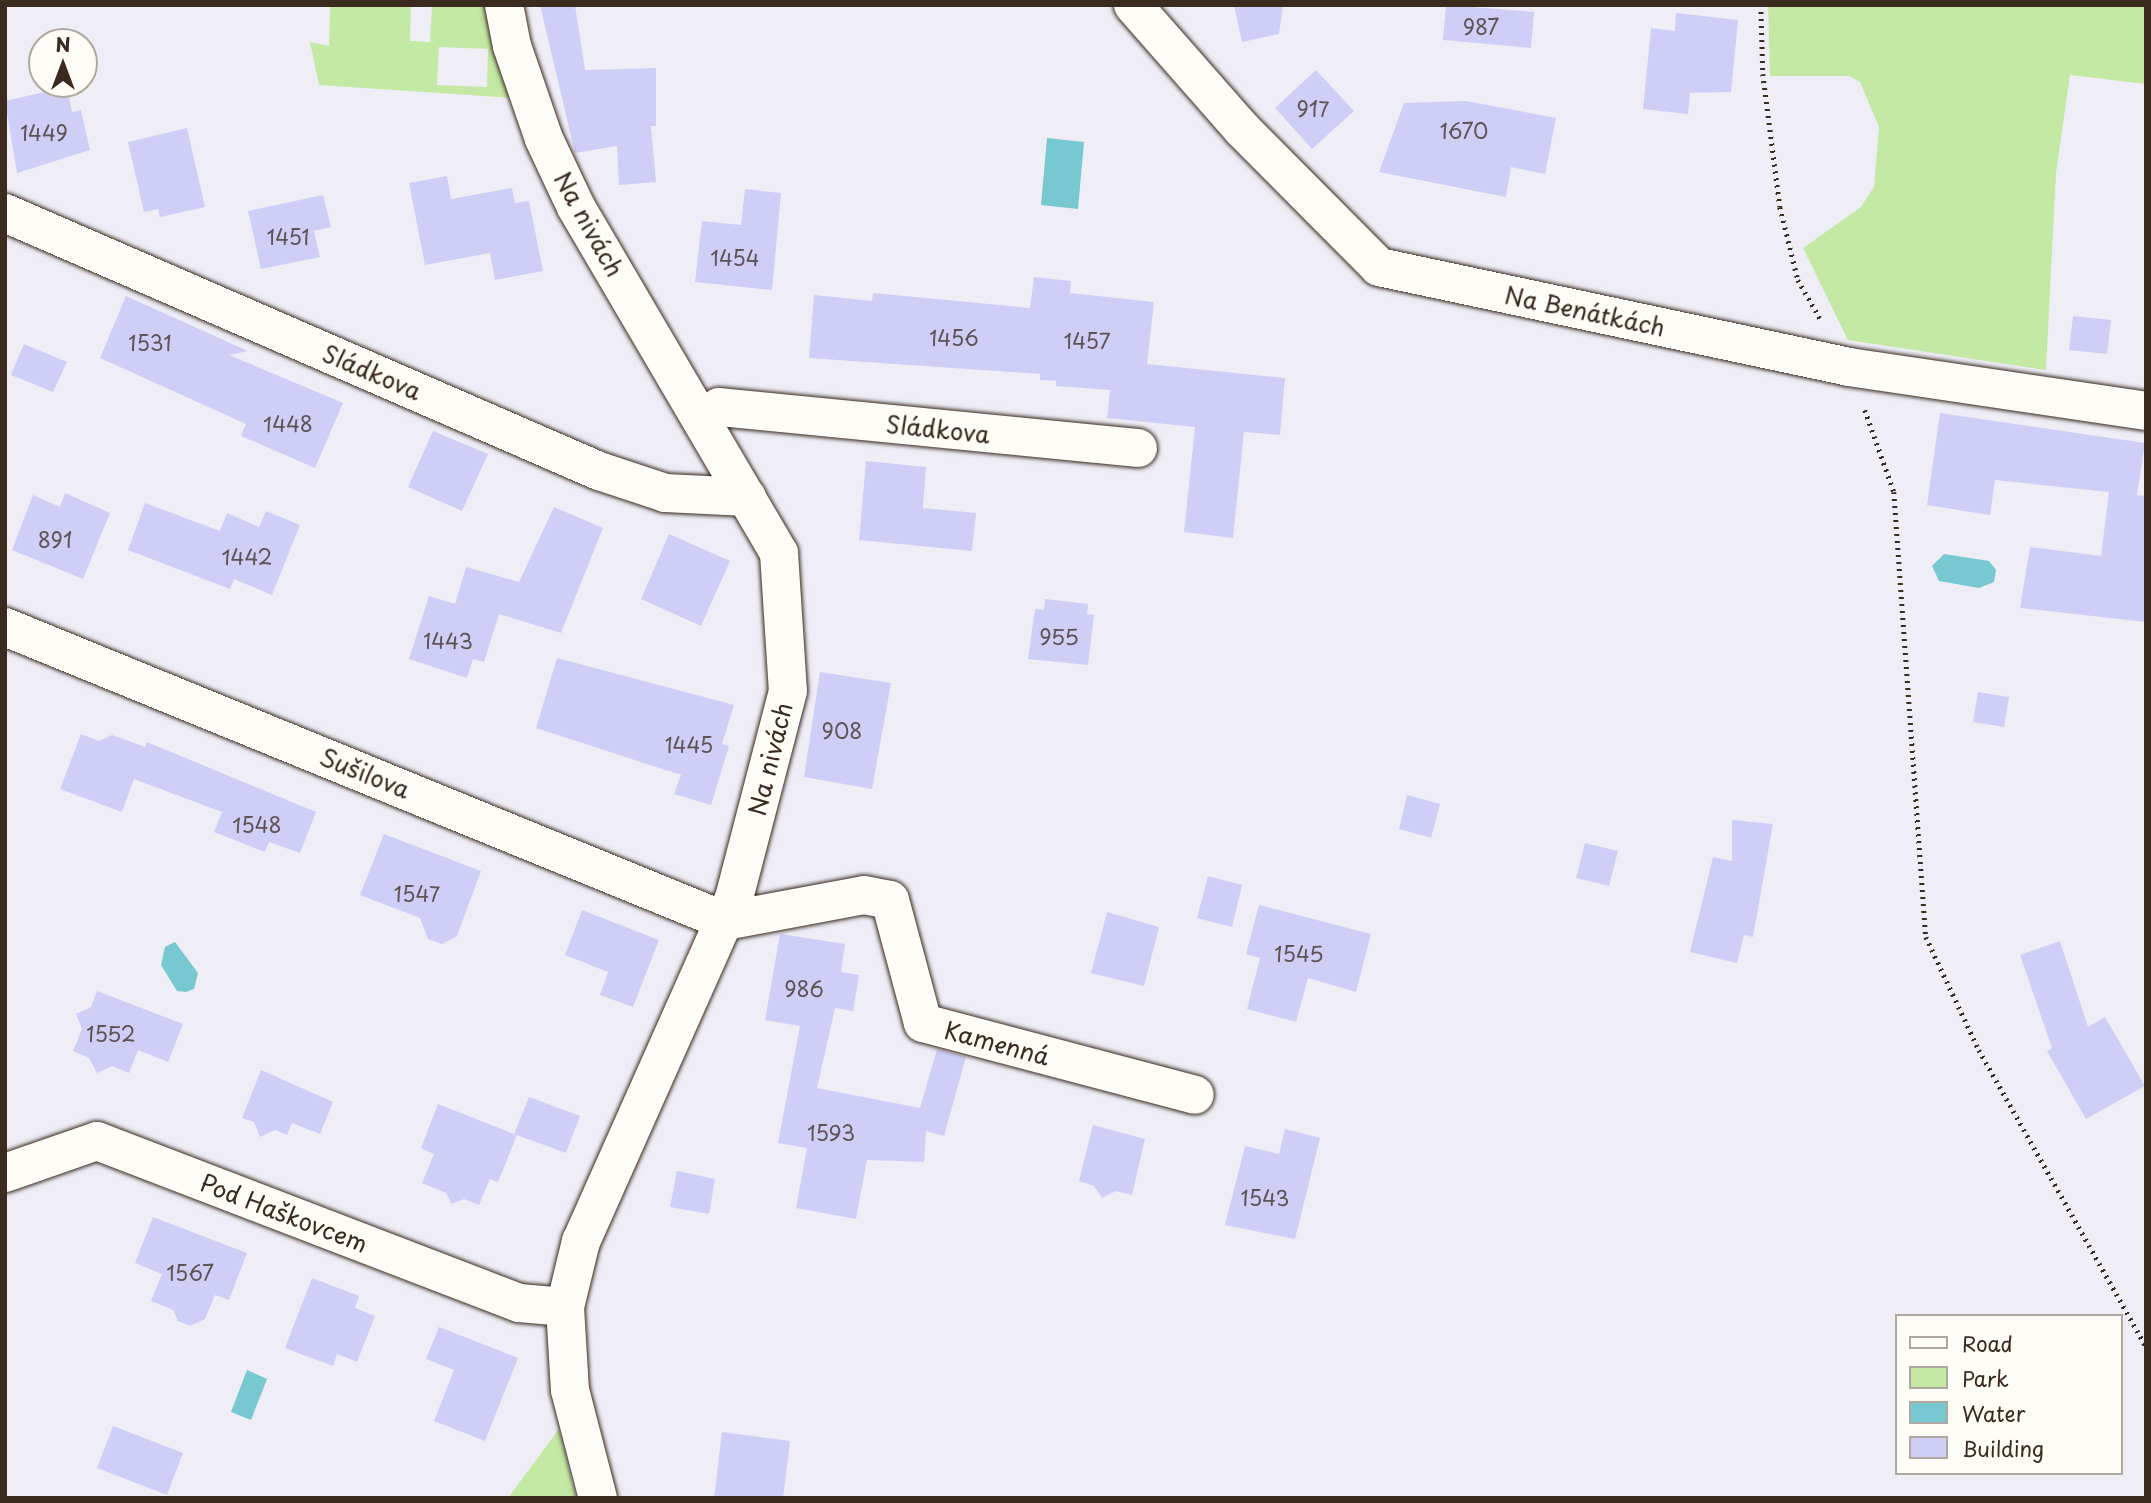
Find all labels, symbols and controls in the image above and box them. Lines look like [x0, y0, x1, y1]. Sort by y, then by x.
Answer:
house number: 987 [1463, 13, 1499, 39]
north arrow [28, 28, 98, 98]
text: N [55, 30, 71, 58]
house number: 917 [1297, 95, 1329, 121]
house number: 1670 [1440, 117, 1488, 143]
house number: 1449 [20, 119, 68, 145]
street label: Na nivách [548, 166, 630, 282]
house number: 1451 [267, 223, 309, 249]
house number: 1454 [710, 244, 760, 270]
street label: Na Benátkách [1502, 280, 1668, 342]
house number: 1456 [929, 324, 979, 350]
house number: 1457 [1064, 327, 1110, 353]
house number: 1531 [128, 329, 172, 355]
street label: Sládkova [318, 338, 426, 406]
street label: Sládkova [885, 409, 991, 449]
house number: 1448 [263, 410, 313, 436]
house number: 891 [38, 526, 72, 552]
house number: 1442 [222, 543, 272, 569]
house number: 955 [1039, 623, 1079, 649]
house number: 1443 [423, 627, 473, 653]
street label: Na nivách [742, 699, 798, 819]
house number: 908 [822, 717, 862, 743]
house number: 1445 [665, 731, 713, 757]
street label: Sušilova [316, 742, 414, 804]
house number: 1548 [232, 811, 282, 837]
house number: 1547 [394, 880, 440, 906]
house number: 1545 [1274, 940, 1324, 966]
house number: 986 [784, 975, 824, 1001]
street label: Kamenná [941, 1015, 1053, 1071]
house number: 1552 [86, 1020, 136, 1046]
house number: 1593 [807, 1119, 855, 1145]
street label: Pod Haškovcem [196, 1168, 372, 1258]
house number: 1543 [1241, 1184, 1289, 1210]
house number: 1567 [166, 1259, 214, 1285]
legend [1896, 1314, 2123, 1475]
text: Road [1962, 1327, 2013, 1359]
text: Park [1962, 1362, 2009, 1394]
text: Water [1962, 1397, 2025, 1429]
text: Building [1962, 1432, 2044, 1464]

